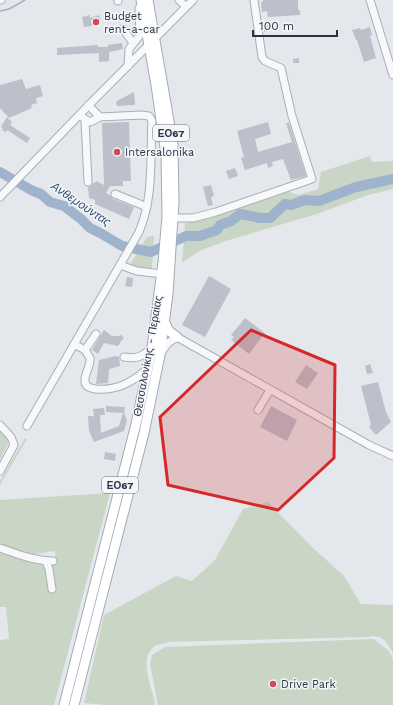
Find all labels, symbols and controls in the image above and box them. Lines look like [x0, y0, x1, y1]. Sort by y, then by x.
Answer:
place label: Budget rent-a-car [104, 10, 160, 36]
scale bar [253, 12, 337, 38]
marker: Budget rent-a-car [91, 17, 101, 27]
text: 100 m [259, 19, 294, 33]
road number: ΕΟ67 [153, 125, 189, 141]
place label: Intersalonika [125, 146, 194, 159]
marker: Intersalonika [112, 147, 122, 157]
water label: Ανθεμούντας [48, 178, 114, 229]
street label: Θεσσαλονίκης - Περαίας [131, 295, 165, 417]
road number: ΕΟ67 [102, 477, 138, 493]
place label: Drive Park [281, 678, 336, 691]
marker: Drive Park [268, 679, 278, 689]

